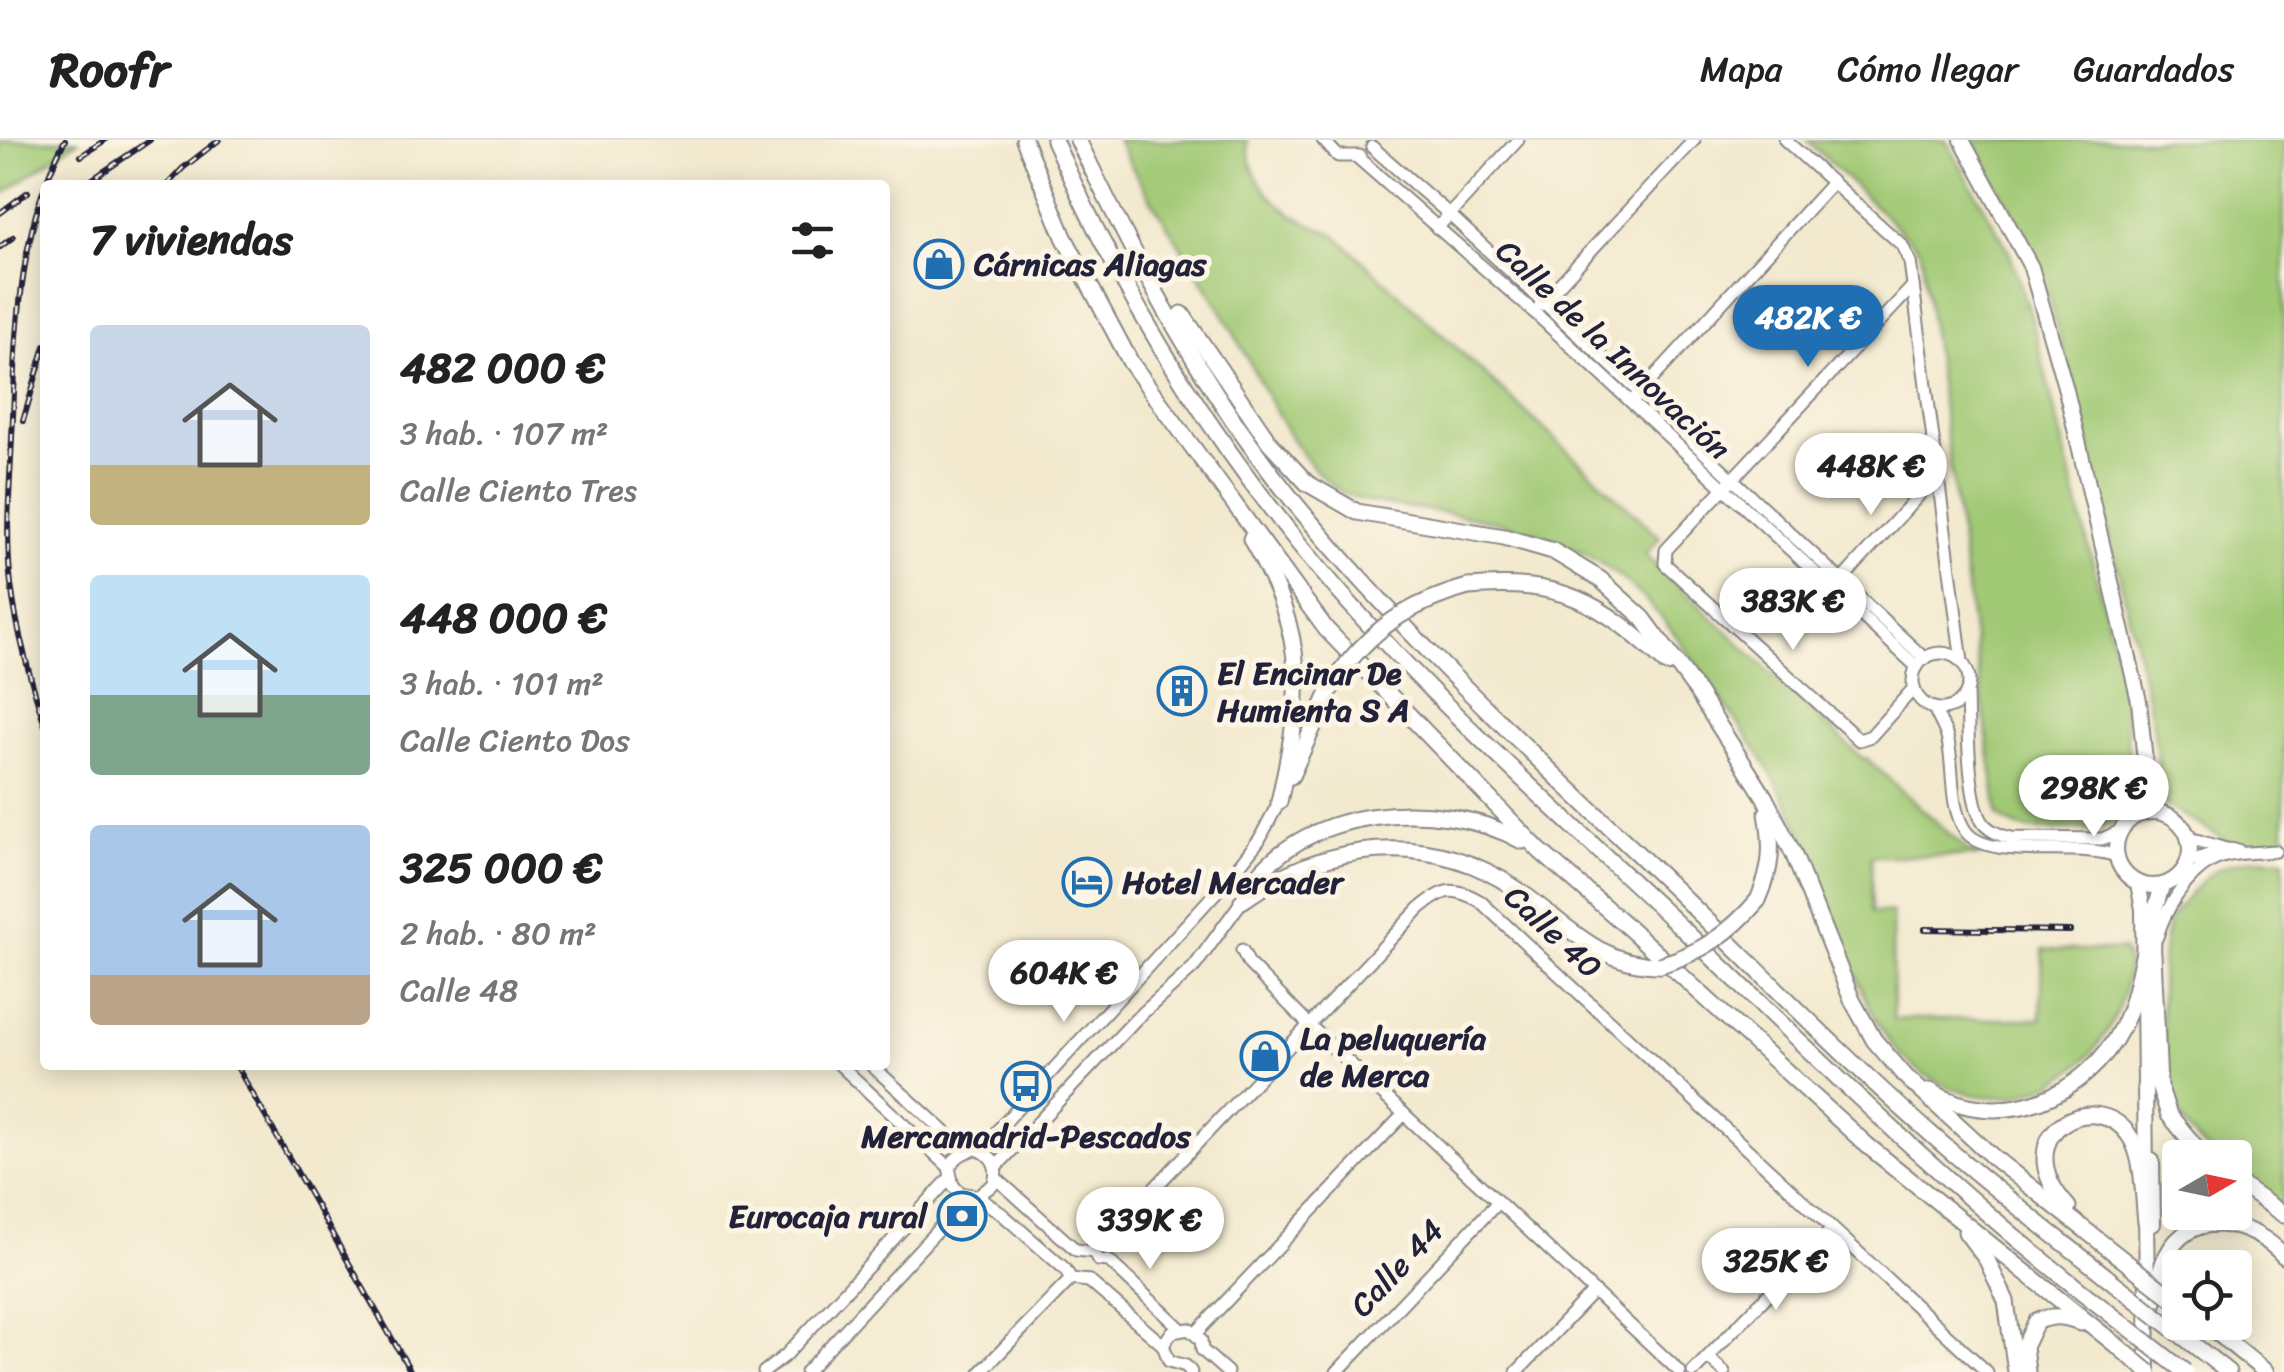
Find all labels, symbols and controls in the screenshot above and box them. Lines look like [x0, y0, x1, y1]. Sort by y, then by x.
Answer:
text: Roofr [50, 27, 169, 112]
text: Mapa [1700, 38, 1782, 100]
text: Cómo llegar [1837, 38, 2018, 100]
text: Guardados [2073, 38, 2234, 100]
text: 7 viviendas [90, 203, 293, 277]
icon: filters [785, 213, 840, 268]
street label: Calle de la Innovación [1482, 225, 1744, 475]
place label: Cárnicas Aliagas [973, 236, 1208, 293]
shop icon: Cárnicas Aliagas [913, 238, 965, 290]
pin: 482K € [1727, 285, 1889, 370]
text: 482K € [1755, 289, 1861, 346]
text: 482 000 € [400, 331, 605, 405]
icon: home [170, 365, 290, 485]
text: 3 hab. · 107 m² [400, 405, 608, 462]
pin: 448K € [1790, 433, 1952, 518]
text: 448K € [1817, 437, 1925, 494]
text: Calle Ciento Tres [400, 462, 637, 519]
pin: 383K € [1712, 568, 1874, 653]
text: 383K € [1741, 572, 1845, 629]
text: 448 000 € [400, 581, 607, 655]
icon: home [170, 615, 290, 735]
place label: El Encinar De Humienta S A [1217, 645, 1410, 739]
text: 3 hab. · 101 m² [400, 655, 604, 712]
building icon: El Encinar De Humienta S A [1156, 665, 1208, 717]
text: Calle Ciento Dos [400, 712, 630, 769]
pin: 298K € [2013, 755, 2175, 840]
text: 298K € [2041, 759, 2147, 816]
text: 325 000 € [400, 831, 602, 905]
place label: Hotel Mercader [1122, 854, 1345, 911]
hotel icon: Hotel Mercader [1061, 856, 1113, 908]
icon: home [170, 865, 290, 985]
street label: Calle 40 [1490, 870, 1616, 994]
text: 2 hab. · 80 m² [400, 905, 597, 962]
pin: 604K € [983, 940, 1145, 1025]
text: 604K € [1010, 944, 1118, 1001]
text: Calle 48 [400, 962, 518, 1019]
place label: La peluquería de Merca [1300, 1010, 1487, 1104]
shop icon: La peluquería de Merca [1239, 1030, 1291, 1082]
bus stop icon: Mercamadrid-Pescados [1000, 1060, 1052, 1112]
place label: Mercamadrid-Pescados [860, 1108, 1192, 1165]
north arrow [2162, 1140, 2252, 1230]
map controls [2162, 1140, 2252, 1340]
pin: 339K € [1069, 1187, 1231, 1272]
place label: Eurocaja rural [728, 1188, 929, 1245]
bank icon: Eurocaja rural [936, 1190, 988, 1242]
text: 339K € [1098, 1191, 1202, 1248]
street label: Calle 44 [1336, 1205, 1458, 1331]
pin: 325K € [1695, 1228, 1857, 1313]
text: 325K € [1724, 1232, 1828, 1289]
button: locate [2162, 1250, 2252, 1340]

